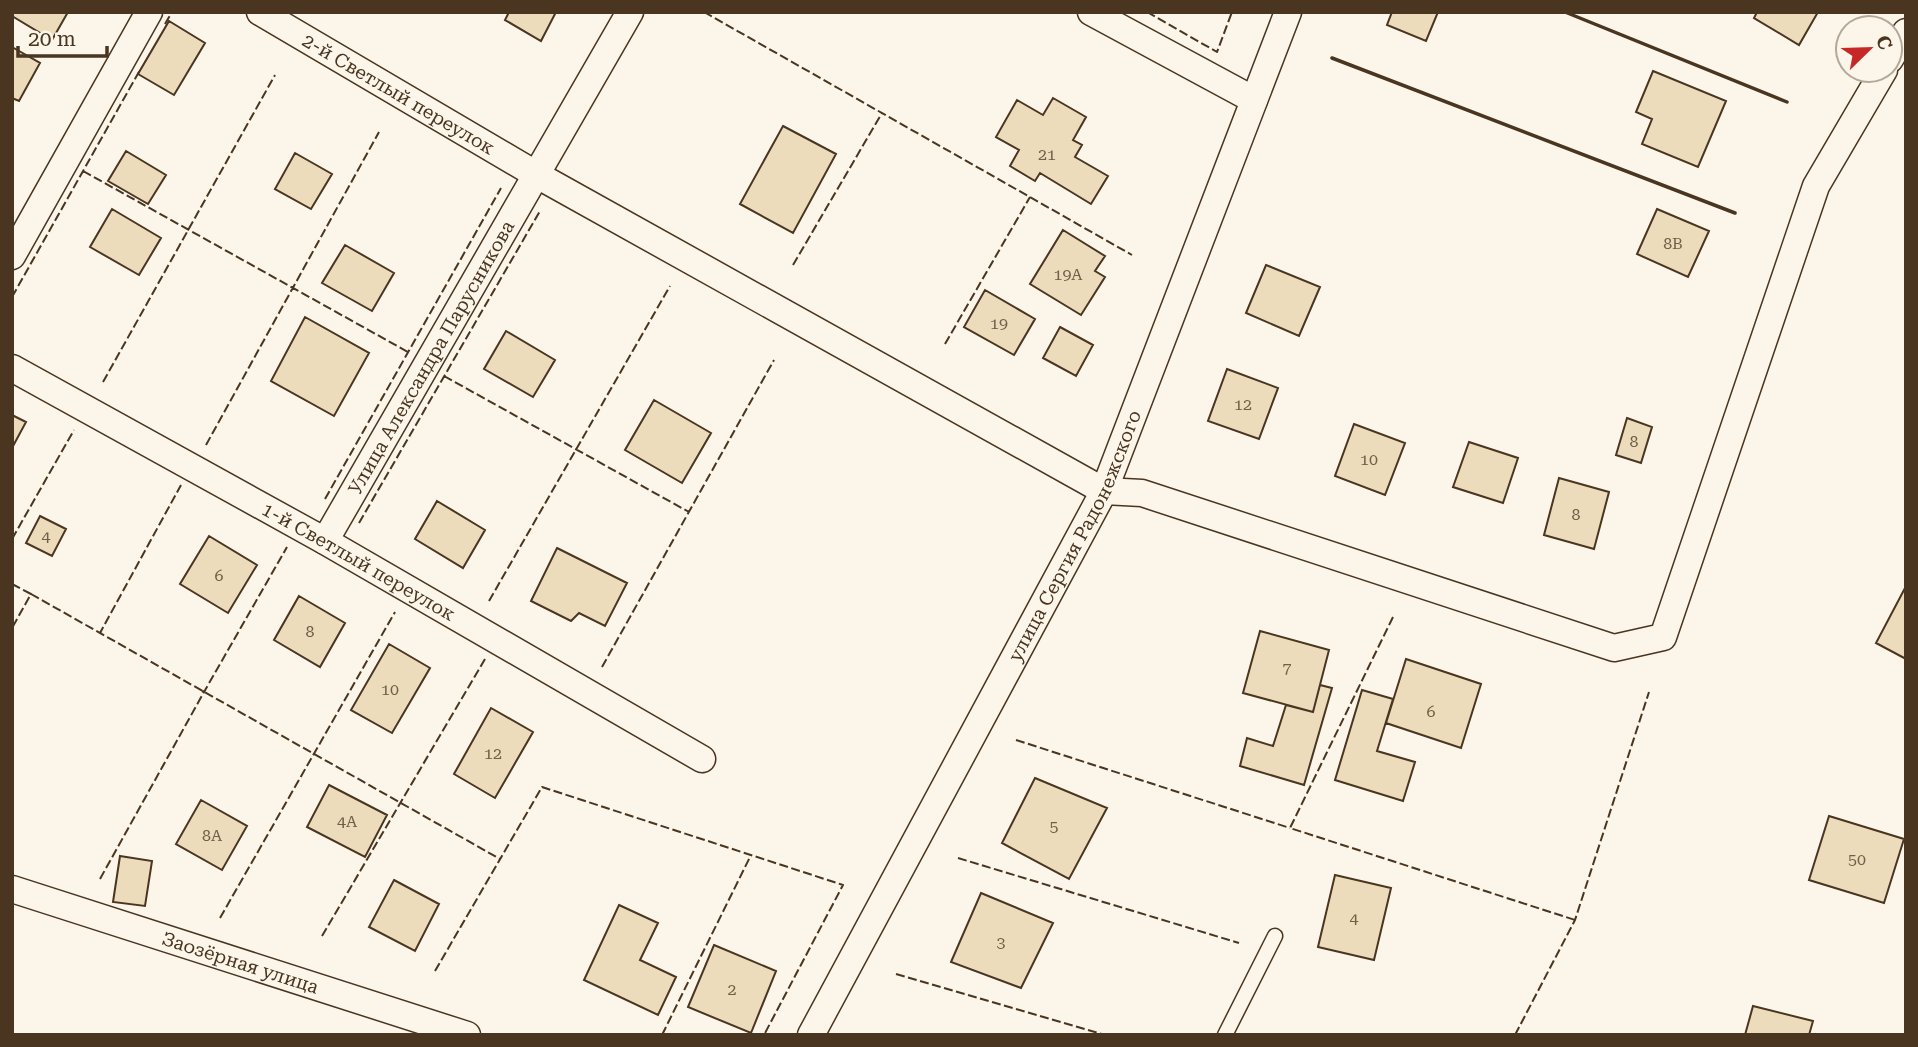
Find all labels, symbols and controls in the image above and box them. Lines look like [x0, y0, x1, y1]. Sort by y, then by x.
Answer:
scale bar [18, 14, 107, 58]
north arrow [1834, 14, 1904, 84]
text: 20 m [28, 27, 76, 51]
street label: 2-й Светлый переулок [298, 29, 499, 160]
text: С [1871, 32, 1897, 53]
house number: 21 [1038, 145, 1056, 164]
street label: Улица Александра Парусникова [343, 216, 520, 499]
house number: 8В [1663, 234, 1683, 253]
house number: 19А [1053, 265, 1083, 284]
house number: 19 [990, 314, 1008, 333]
house number: 12 [1234, 395, 1252, 414]
street label: улица Сергия Радонежского [1003, 407, 1146, 666]
house number: 8 [1630, 432, 1639, 451]
house number: 10 [1360, 450, 1378, 469]
street label: 1-й Светлый переулок [258, 497, 459, 626]
house number: 8 [1572, 505, 1581, 524]
house number: 4 [42, 527, 51, 546]
house number: 6 [215, 566, 224, 585]
house number: 8 [306, 622, 315, 641]
house number: 7 [1283, 658, 1292, 677]
house number: 10 [381, 680, 399, 699]
house number: 6 [1427, 702, 1436, 721]
house number: 12 [484, 744, 502, 763]
house number: 4А [337, 812, 358, 831]
house number: 5 [1050, 817, 1059, 836]
house number: 8А [202, 826, 223, 845]
house number: 50 [1848, 850, 1866, 869]
house number: 4 [1350, 909, 1359, 928]
street label: Заозёрная улица [159, 927, 322, 999]
house number: 3 [997, 933, 1006, 952]
house number: 2 [728, 980, 737, 999]

